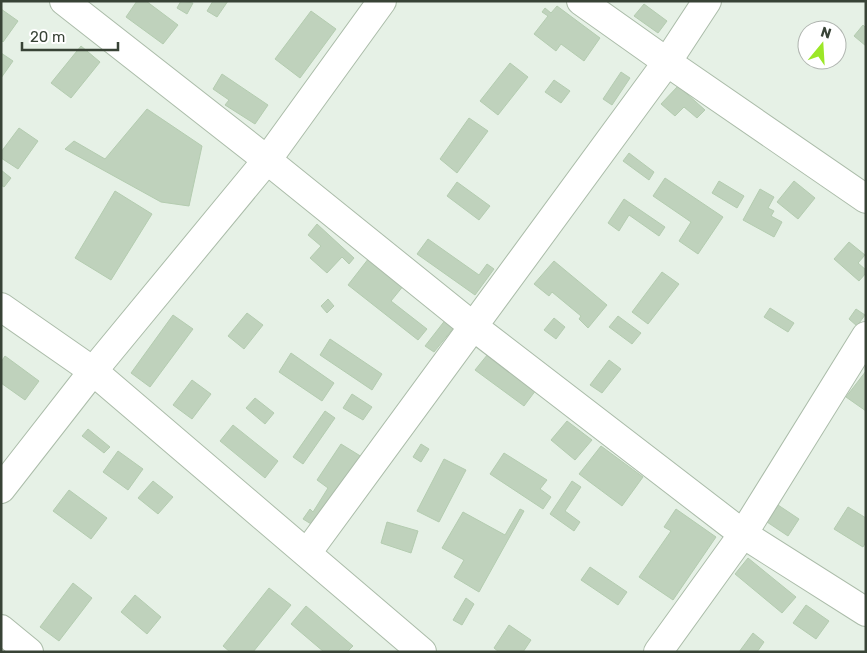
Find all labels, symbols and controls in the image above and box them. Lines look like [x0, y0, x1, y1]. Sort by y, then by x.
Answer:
scale bar [22, 20, 119, 52]
north arrow [797, 20, 847, 70]
text: N [818, 23, 833, 43]
text: 20 m [30, 28, 65, 46]

